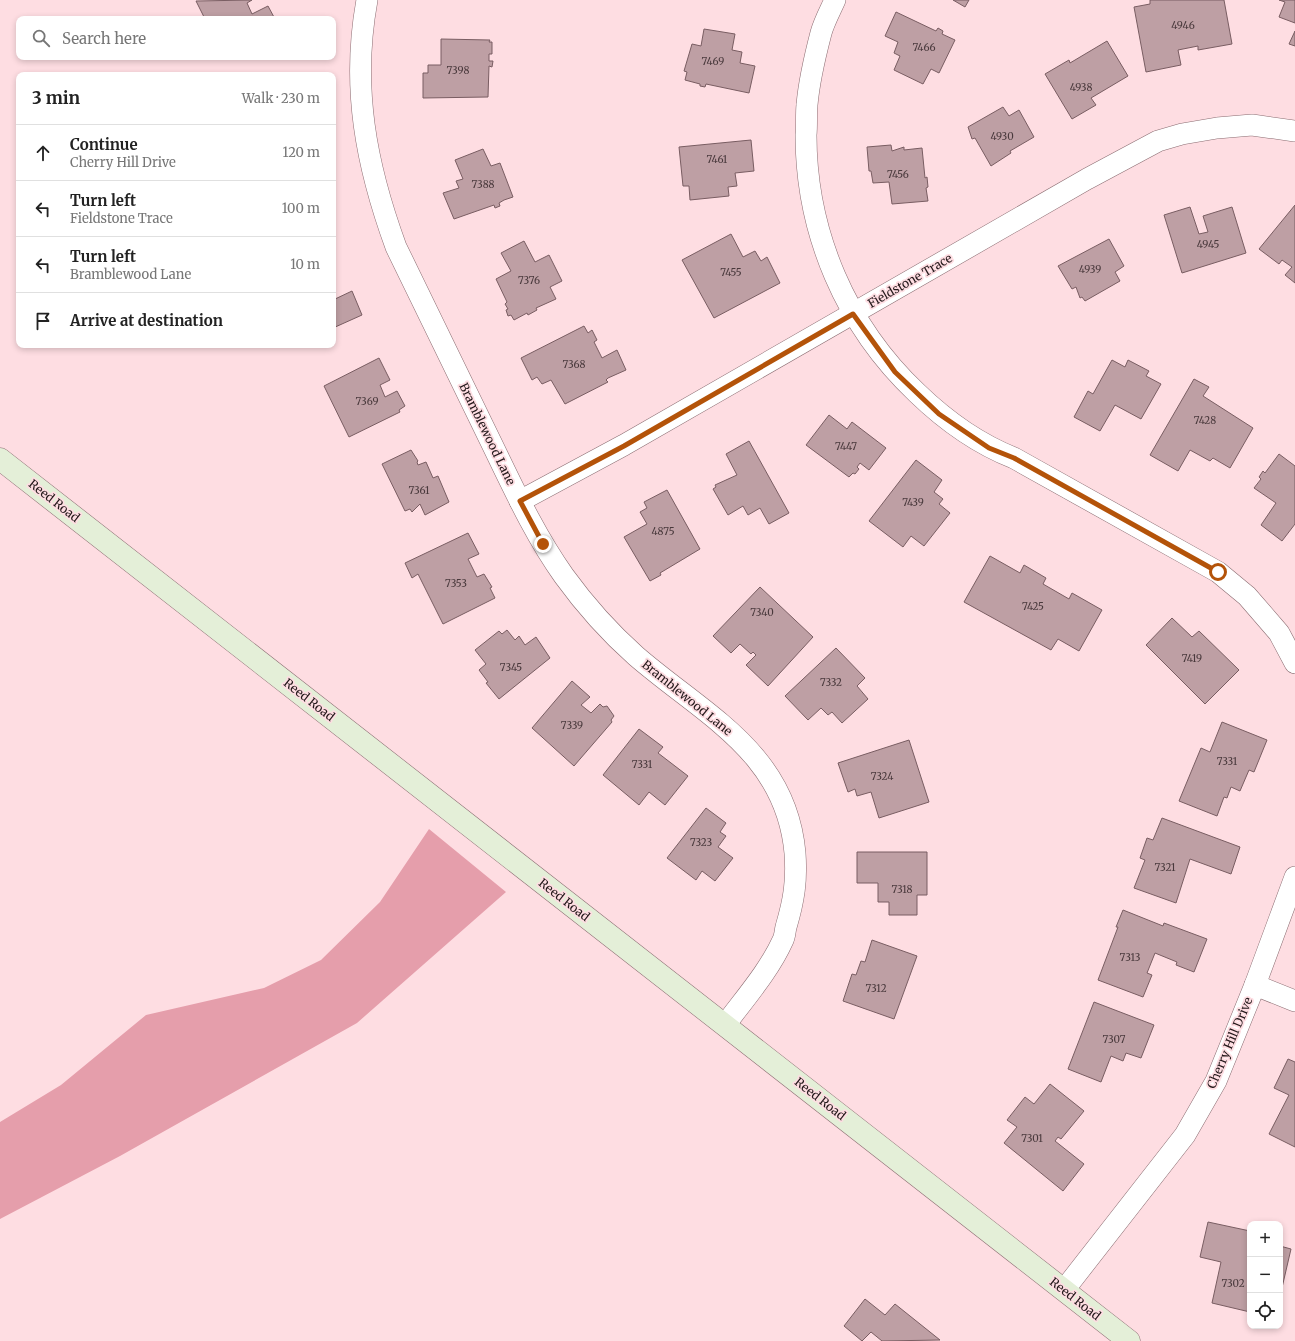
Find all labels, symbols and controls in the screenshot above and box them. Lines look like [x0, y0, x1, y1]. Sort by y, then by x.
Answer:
search box [16, 16, 336, 60]
house number: 4946 [1171, 19, 1195, 32]
icon: search [30, 27, 52, 49]
text: Search here [62, 29, 146, 48]
house number: 7466 [913, 41, 936, 54]
house number: 7469 [702, 55, 724, 68]
house number: 7398 [447, 64, 469, 77]
house number: 4938 [1070, 81, 1092, 94]
text: 3 min [32, 87, 80, 109]
text: Walk · 230 m [242, 90, 320, 107]
house number: 4930 [990, 130, 1014, 143]
text: Continue [70, 135, 138, 154]
icon: ahead [32, 142, 54, 164]
text: 120 m [282, 144, 320, 161]
house number: 7461 [707, 153, 728, 166]
text: Cherry Hill Drive [70, 154, 176, 171]
house number: 7456 [887, 168, 909, 181]
house number: 7388 [471, 178, 495, 191]
text: Turn left [70, 191, 136, 210]
icon: left [32, 198, 54, 220]
text: 100 m [282, 200, 320, 217]
text: Fieldstone Trace [70, 210, 173, 227]
house number: 4945 [1197, 238, 1219, 251]
text: Turn left [70, 247, 136, 266]
street label: Fieldstone Trace [865, 250, 955, 311]
icon: left [32, 254, 54, 276]
text: 10 m [290, 256, 320, 273]
house number: 4939 [1079, 263, 1101, 276]
text: Bramblewood Lane [70, 266, 191, 283]
house number: 7455 [720, 266, 742, 279]
house number: 7376 [518, 274, 540, 287]
icon: arrive [32, 310, 54, 332]
text: Arrive at destination [70, 311, 223, 330]
house number: 7368 [562, 358, 586, 371]
street label: Bramblewood Lane [456, 380, 519, 487]
house number: 7369 [356, 395, 378, 408]
house number: 7428 [1194, 414, 1216, 427]
house number: 7447 [835, 440, 857, 453]
street label: Reed Road [26, 476, 83, 525]
house number: 7361 [408, 484, 430, 497]
house number: 7439 [902, 496, 924, 509]
house number: 4875 [651, 525, 675, 538]
route end [534, 535, 552, 553]
route start [1209, 563, 1227, 581]
house number: 7353 [445, 577, 467, 590]
house number: 7425 [1022, 600, 1044, 613]
house number: 7340 [750, 606, 774, 619]
house number: 7419 [1182, 652, 1202, 665]
street label: Bramblewood Lane [639, 657, 736, 739]
house number: 7345 [500, 661, 522, 674]
street label: Reed Road [281, 675, 338, 724]
house number: 7332 [820, 676, 842, 689]
house number: 7339 [561, 719, 583, 732]
house number: 7331 [1217, 755, 1238, 768]
house number: 7331 [632, 758, 653, 771]
house number: 7324 [871, 770, 893, 783]
house number: 7323 [690, 836, 712, 849]
house number: 7321 [1154, 861, 1176, 874]
street label: Reed Road [536, 875, 593, 924]
house number: 7318 [892, 883, 913, 896]
house number: 7313 [1120, 951, 1141, 964]
house number: 7312 [865, 982, 887, 995]
street label: Cherry Hill Drive [1204, 995, 1256, 1091]
house number: 7307 [1102, 1033, 1126, 1046]
street label: Reed Road [792, 1074, 849, 1123]
house number: 7301 [1021, 1132, 1043, 1145]
map controls [1247, 1221, 1283, 1329]
button: + [1247, 1221, 1283, 1257]
button: − [1247, 1257, 1283, 1293]
street label: Reed Road [1047, 1274, 1104, 1323]
house number: 7302 [1221, 1277, 1245, 1290]
button: locate [1247, 1293, 1283, 1329]

